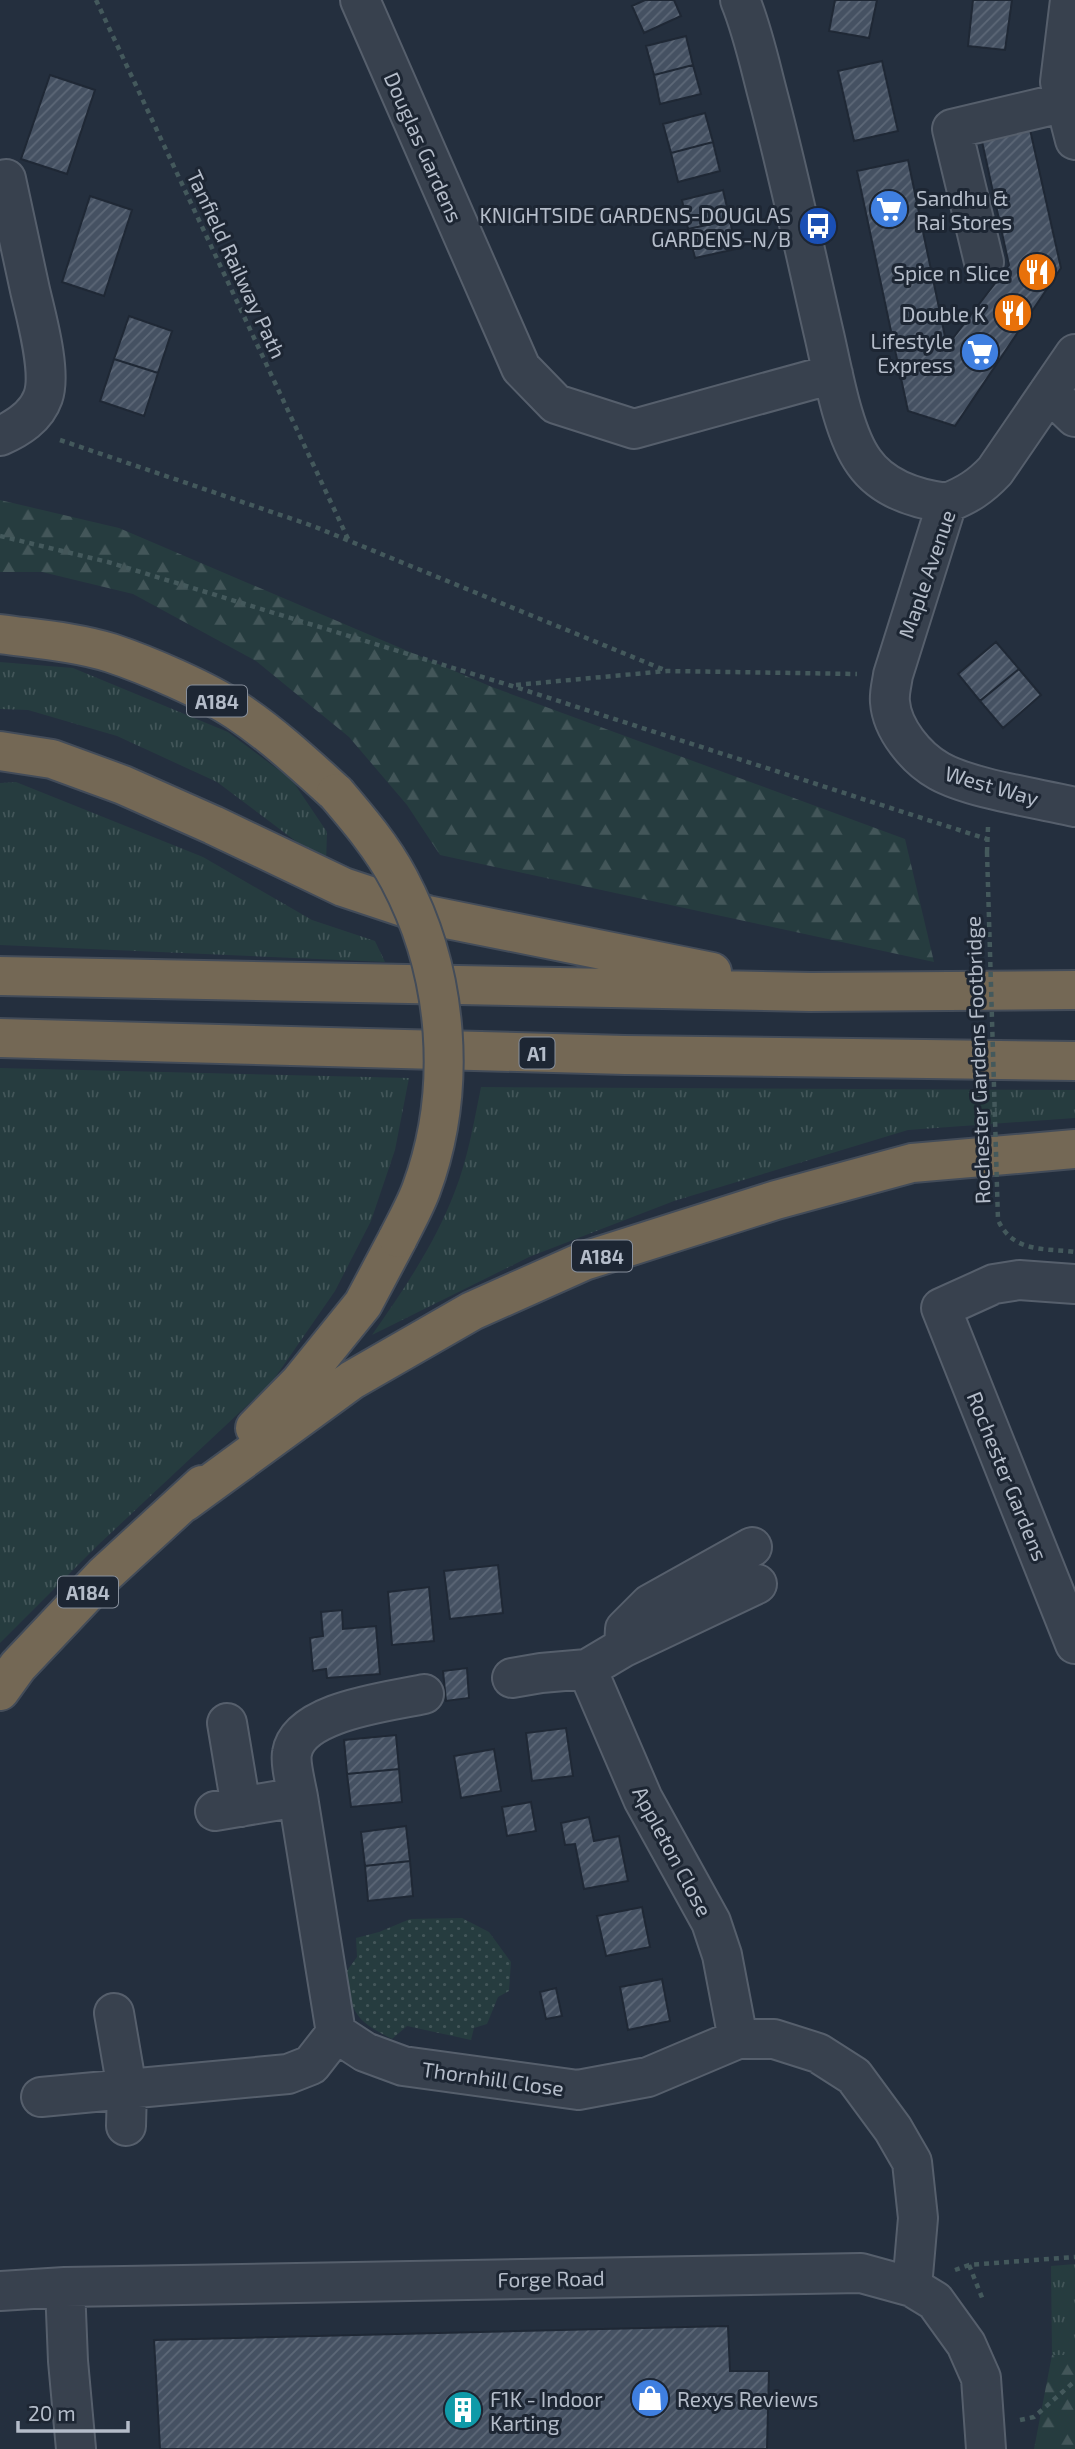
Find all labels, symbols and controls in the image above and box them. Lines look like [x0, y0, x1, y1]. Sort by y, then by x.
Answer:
street label: Douglas Gardens [380, 68, 468, 226]
street label: Tanfield Railway Path [182, 166, 292, 362]
place label: Sandhu & Rai Stores [916, 185, 1012, 234]
supermarket icon: Sandhu & Rai Stores [868, 188, 910, 230]
place label: KNIGHTSIDE GARDENS-DOUGLAS GARDENS-N/B [479, 202, 791, 251]
bus stop icon: KNIGHTSIDE GARDENS-DOUGLAS GARDENS-N/B [797, 205, 839, 247]
restaurant icon: Spice n Slice [1016, 251, 1058, 293]
place label: Spice n Slice [893, 260, 1010, 285]
restaurant icon: Double K [992, 292, 1034, 334]
place label: Double K [902, 301, 987, 326]
place label: Lifestyle Express [871, 328, 953, 377]
supermarket icon: Lifestyle Express [959, 331, 1001, 373]
street label: Maple Avenue [892, 506, 960, 642]
road number: A184 [187, 686, 247, 716]
street label: West Way [942, 760, 1042, 810]
street label: Rochester Gardens Footbridge [959, 915, 995, 1205]
road number: A1 [520, 1037, 554, 1068]
road number: A184 [572, 1240, 632, 1272]
street label: Rochester Gardens [963, 1388, 1053, 1564]
road number: A184 [58, 1576, 118, 1608]
street label: Appleton Close [628, 1782, 718, 1920]
street label: Thornhill Close [420, 2056, 566, 2100]
street label: Forge Road [497, 2265, 605, 2291]
shop icon: Rexys Reviews [629, 2377, 671, 2419]
place label: F1K - Indoor Karting [490, 2386, 603, 2435]
place label: Rexys Reviews [677, 2386, 818, 2411]
building icon: F1K - Indoor Karting [442, 2389, 484, 2431]
scale bar [18, 2390, 128, 2434]
text: 20 m [28, 2400, 76, 2425]

